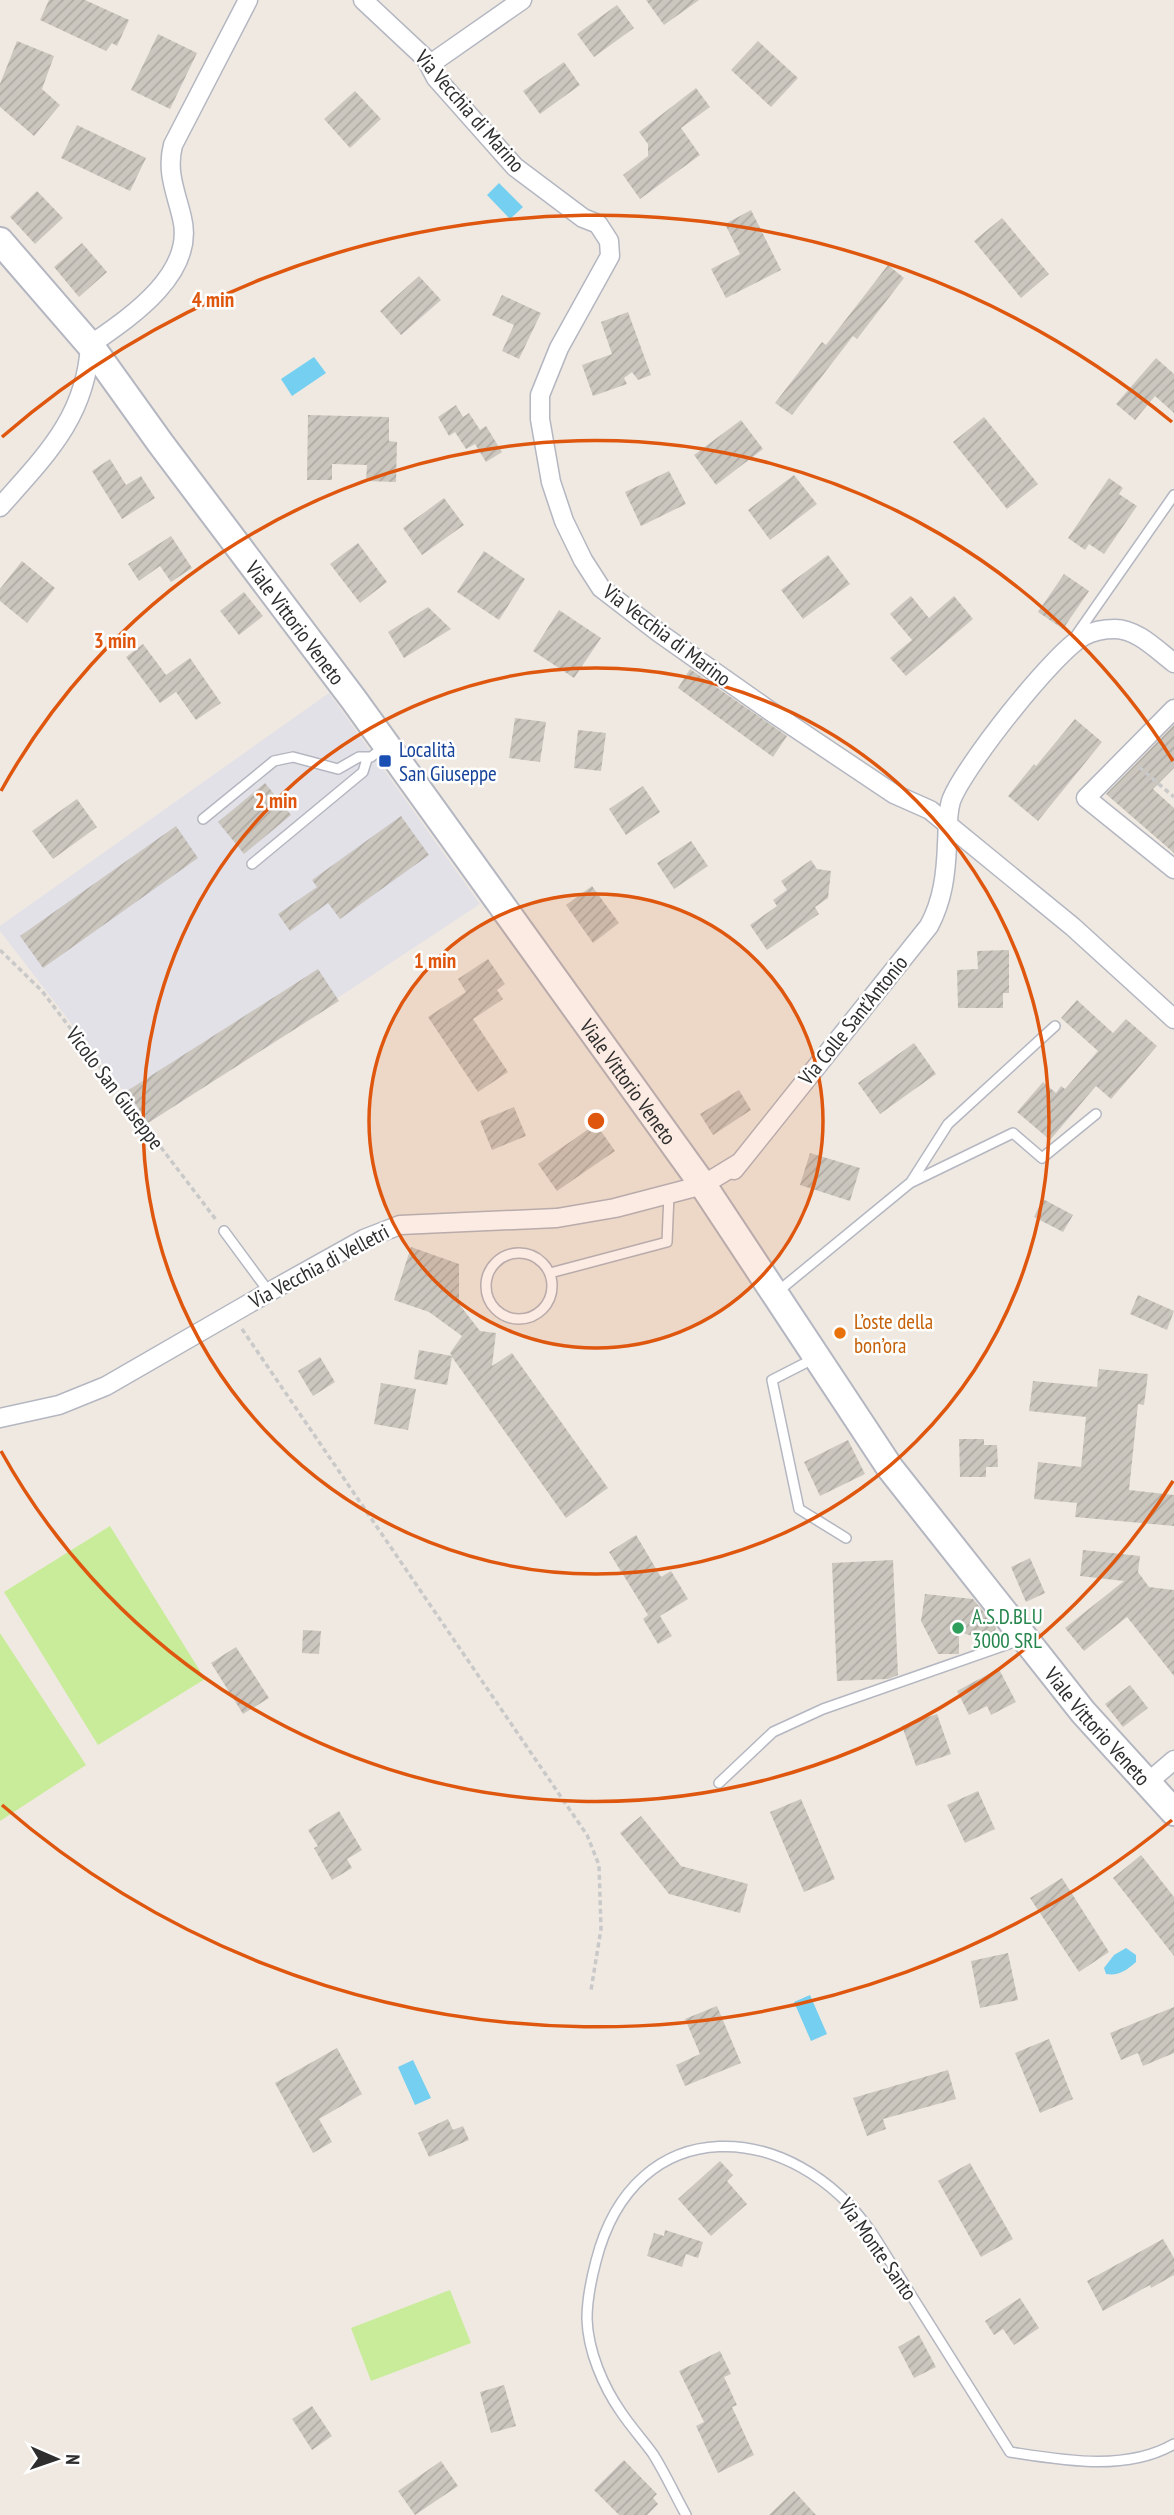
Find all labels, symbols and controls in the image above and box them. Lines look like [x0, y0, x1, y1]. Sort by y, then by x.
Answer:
street label: Via Vecchia di Marino [409, 43, 531, 178]
text: 4 min [192, 286, 234, 313]
street label: Viale Vittorio Veneto [240, 554, 351, 690]
street label: Via Vecchia di Marino [597, 577, 736, 692]
text: 3 min [94, 627, 136, 654]
place label: Località San Giuseppe [399, 736, 497, 787]
marker: Località San Giuseppe [377, 753, 393, 769]
text: 2 min [255, 787, 297, 814]
text: 1 min [414, 947, 456, 974]
street label: Via Colle Sant'Antonio [792, 950, 914, 1091]
street label: Viale Vittorio Veneto [574, 1013, 683, 1150]
street label: Vicolo San Giuseppe [59, 1021, 170, 1155]
centre of rings [584, 1109, 608, 1133]
street label: Via Vecchia di Velletri [244, 1218, 394, 1315]
place label: L’oste della bon’ora [854, 1308, 933, 1359]
marker: L’oste della bon’ora [832, 1325, 848, 1341]
place label: A.S.D.BLU 3000 SRL [972, 1603, 1043, 1654]
marker: A.S.D.BLU 3000 SRL [950, 1620, 966, 1636]
street label: Viale Vittorio Veneto [1038, 1661, 1157, 1791]
street label: Via Monte Santo [832, 2192, 923, 2305]
north arrow [21, 2424, 91, 2494]
text: N [61, 2454, 85, 2465]

